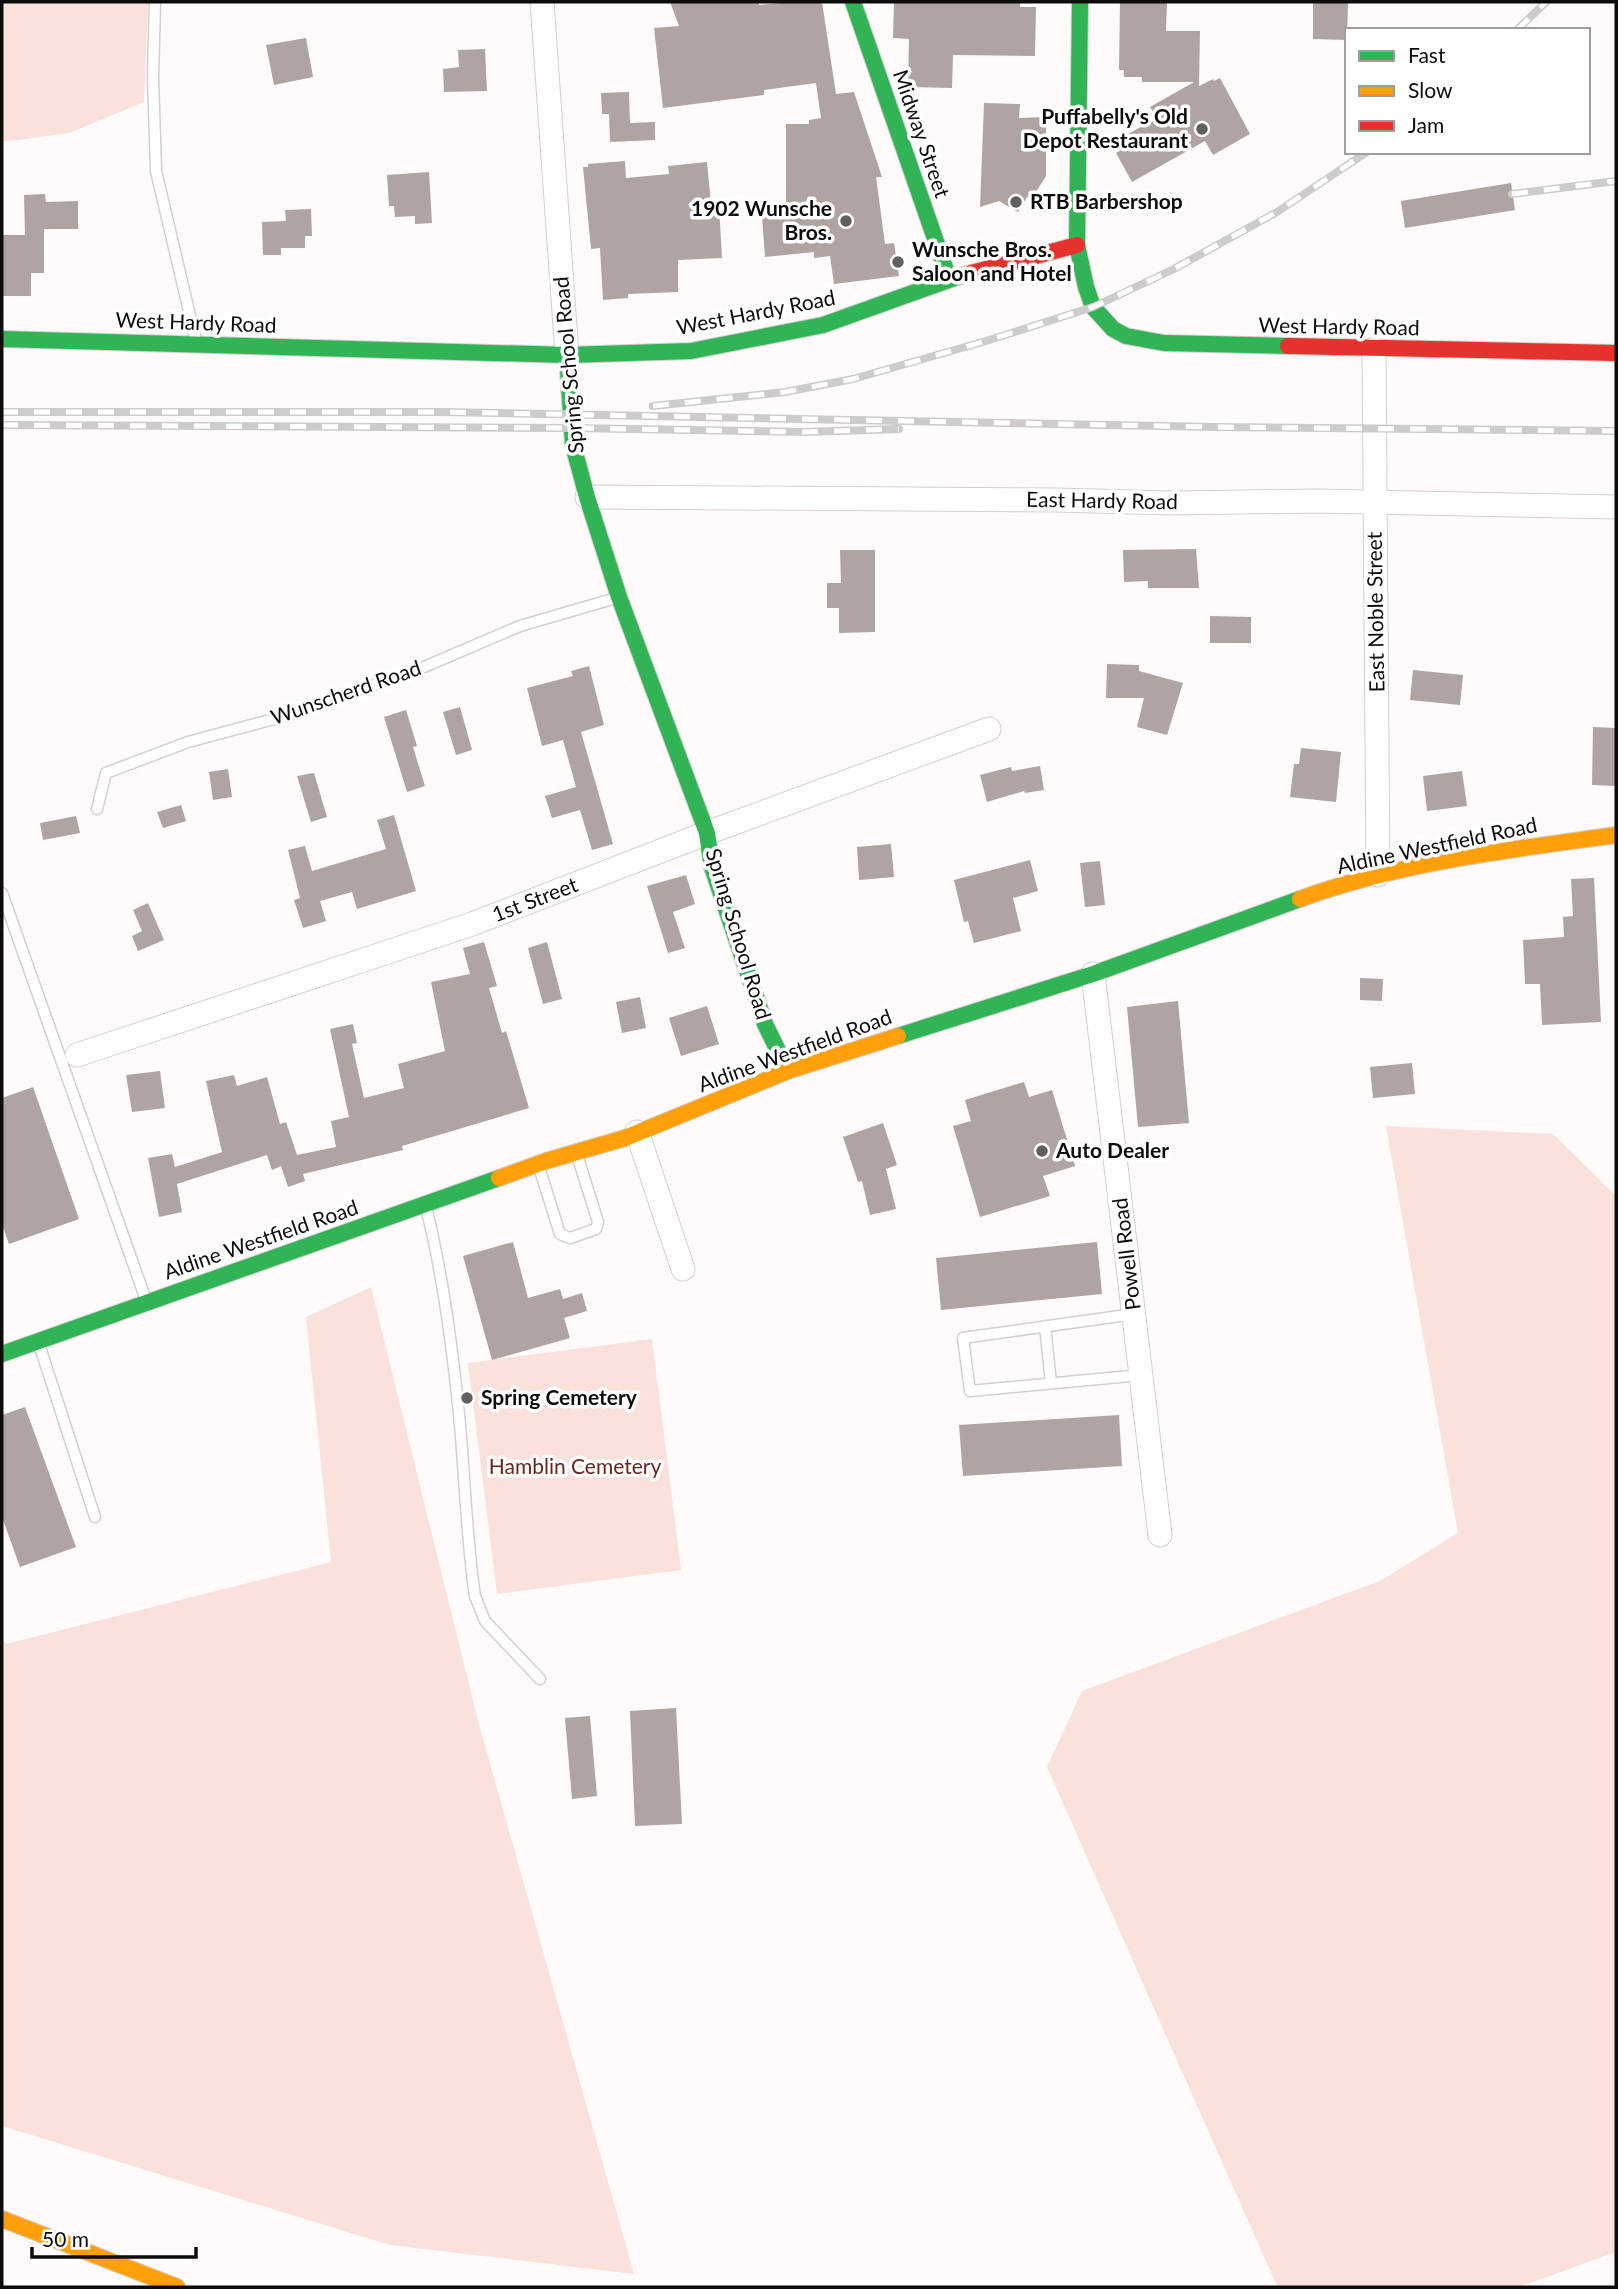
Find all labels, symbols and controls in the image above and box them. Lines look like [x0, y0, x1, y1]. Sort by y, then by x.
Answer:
legend [1345, 28, 1590, 154]
text: Fast [1408, 42, 1446, 67]
street label: Midway Street [889, 66, 956, 201]
text: Slow [1408, 77, 1453, 102]
place label: Puffabelly's Old Depot Restaurant [1023, 103, 1188, 152]
text: Jam [1408, 112, 1444, 137]
marker: Puffabelly's Old Depot Restaurant [1194, 121, 1210, 137]
place label: RTB Barbershop [1030, 188, 1183, 213]
marker: RTB Barbershop [1008, 194, 1024, 210]
place label: 1902 Wunsche Bros. [691, 195, 832, 244]
marker: 1902 Wunsche Bros. [838, 213, 854, 229]
place label: Wunsche Bros. Saloon and Hotel [912, 236, 1072, 285]
marker: Wunsche Bros. Saloon and Hotel [890, 254, 906, 270]
street label: Spring School Road [547, 276, 588, 455]
street label: West Hardy Road [674, 284, 837, 339]
street label: West Hardy Road [115, 306, 277, 337]
street label: West Hardy Road [1258, 312, 1420, 339]
street label: East Hardy Road [1026, 486, 1178, 513]
street label: East Noble Street [1361, 531, 1388, 692]
street label: Wunscherd Road [267, 654, 424, 729]
street label: Aldine Westfield Road [1334, 811, 1539, 878]
street label: Spring School Road [702, 845, 777, 1022]
street label: 1st Street [488, 871, 581, 926]
street label: Aldine Westfield Road [694, 1003, 895, 1096]
place label: Auto Dealer [1055, 1137, 1169, 1162]
marker: Auto Dealer [1034, 1143, 1050, 1159]
street label: Aldine Westfield Road [160, 1194, 361, 1284]
street label: Powell Road [1106, 1197, 1145, 1312]
place label: Spring Cemetery [481, 1384, 638, 1409]
marker: Spring Cemetery [459, 1390, 475, 1406]
park label: Hamblin Cemetery [489, 1453, 661, 1478]
scale bar [32, 2216, 196, 2260]
text: 50 m [42, 2226, 89, 2251]

